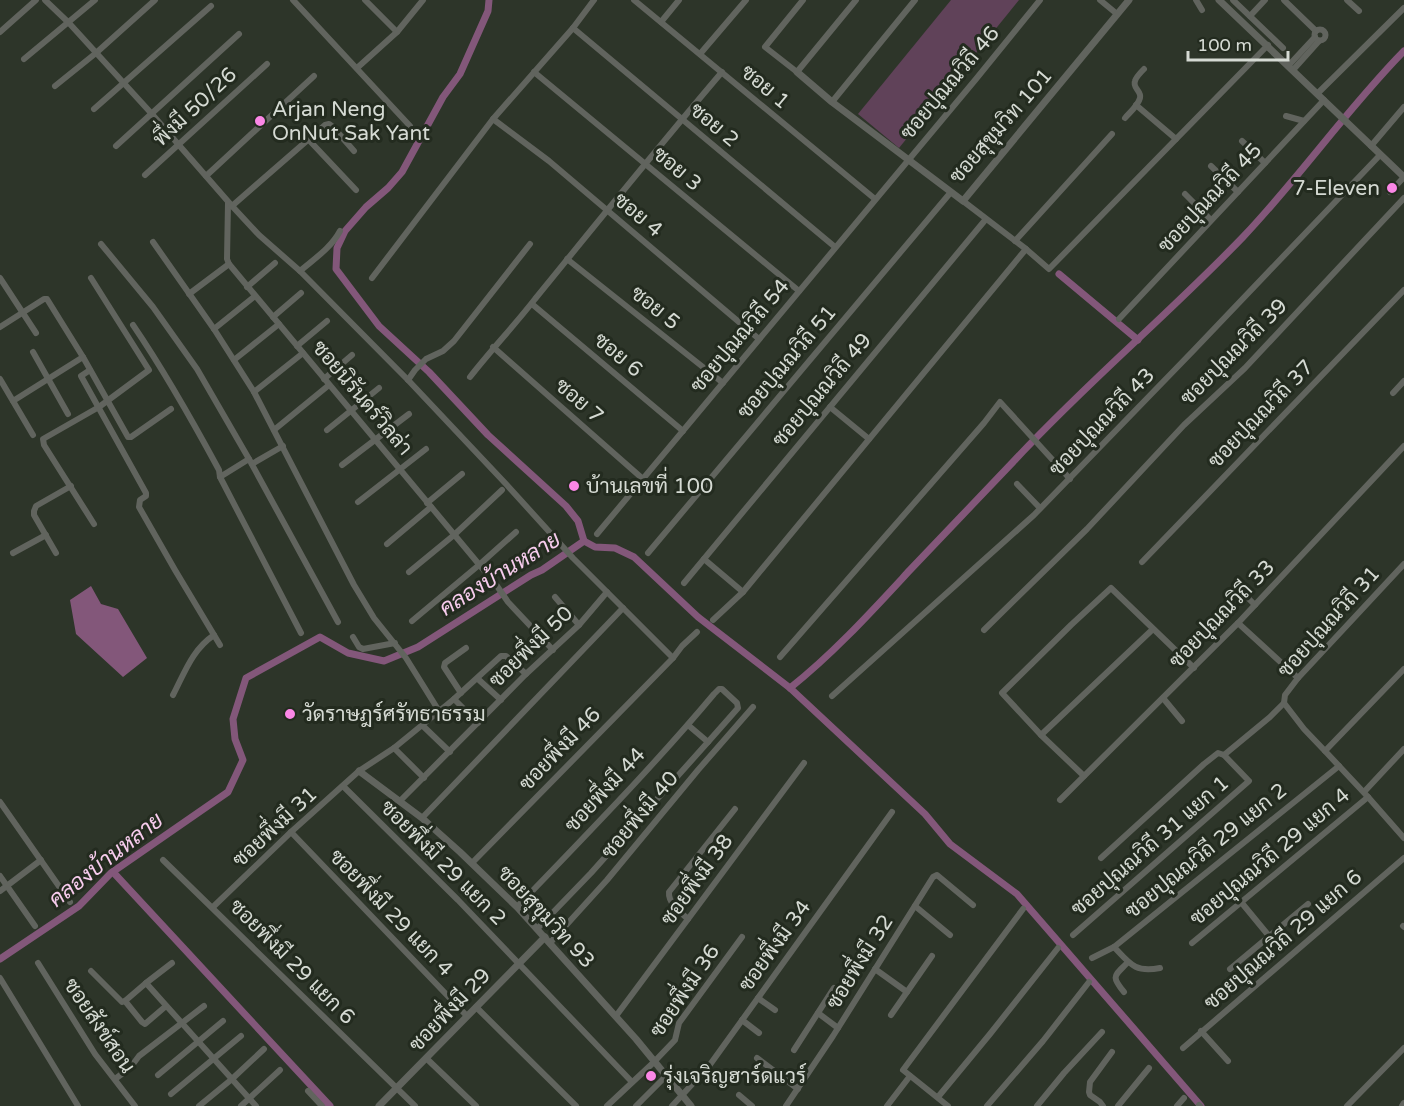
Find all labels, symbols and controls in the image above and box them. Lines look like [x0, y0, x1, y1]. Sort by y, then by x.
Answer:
street label: ซอยปุณณวิถี 46 [894, 20, 1006, 146]
scale bar [1188, 24, 1288, 62]
text: 100 m [1197, 34, 1252, 56]
street label: พึ่งมี 50/26 [143, 56, 242, 152]
street label: ซอย 1 [736, 59, 794, 115]
street label: ซอยสุขุมวิท 101 [944, 63, 1059, 189]
place label: Arjan Neng OnNut Sak Yant [272, 97, 430, 146]
street label: ซอย 2 [685, 97, 743, 153]
marker: Arjan Neng OnNut Sak Yant [253, 114, 267, 128]
street label: ซอยปุณณวิถี 45 [1152, 137, 1268, 259]
street label: ซอย 3 [648, 141, 706, 197]
place label: 7-Eleven [1293, 176, 1380, 201]
marker: 7-Eleven [1385, 181, 1399, 195]
street label: ซอย 4 [609, 187, 667, 243]
street label: ซอยปุณณวิถี 54 [684, 273, 796, 399]
street label: ซอย 5 [625, 281, 685, 335]
street label: ซอยปุณณวิถี 39 [1175, 293, 1293, 411]
street label: ซอยปุณณวิถี 51 [731, 299, 843, 425]
street label: ซอย 6 [589, 327, 647, 383]
street label: ซอยปุณณวิถี 49 [766, 327, 878, 453]
street label: ซอยนิรันดร์วิลล่า [307, 334, 419, 460]
street label: ซอยปุณณวิถี 37 [1202, 354, 1320, 474]
street label: ซอยปุณณวิถี 43 [1043, 362, 1161, 482]
street label: ซอย 7 [550, 373, 608, 429]
place label: บ้านเลขที่ 100 [586, 466, 713, 499]
marker: บ้านเลขที่ 100 [567, 479, 581, 493]
water label: คลองบ้านหลาย [434, 525, 566, 622]
street label: ซอยปุณณวิถี 33 [1163, 554, 1281, 674]
street label: ซอยปุณณวิถี 31 [1272, 561, 1386, 683]
street label: ซอยพึ่งมี 50 [478, 595, 578, 693]
street label: ซอยพึ่งมี 46 [508, 696, 606, 796]
place label: วัดราษฎร์ศรัทธาธรรม [302, 700, 486, 728]
marker: วัดราษฎร์ศรัทธาธรรม [283, 707, 297, 721]
street label: ซอยพึ่งมี 44 [554, 737, 651, 838]
street label: ซอยพึ่งมี 40 [590, 761, 684, 864]
street label: ซอยปุณณวิถี 31 แยก 1 [1065, 770, 1235, 922]
street label: ซอยพึ่งมี 31 [222, 776, 323, 873]
street label: ซอยปุณณวิถี 29 แยก 2 [1119, 777, 1293, 925]
street label: ซอยปุณณวิถี 29 แยก 4 [1184, 782, 1356, 932]
street label: ซอยพึ่งมี 29 แยก 2 [375, 790, 516, 931]
water label: คลองบ้านหลาย [43, 806, 169, 913]
street label: ซอยพึ่งมี 38 [649, 825, 738, 930]
street label: ซอยพึ่งมี 29 แยก 4 [324, 839, 464, 982]
street label: ซอยสุขุมวิท 93 [491, 860, 600, 974]
street label: ซอยปุณณวิถี 29 แยก 6 [1198, 864, 1368, 1016]
street label: ซอยพึ่งมี 29 แยก 6 [224, 889, 365, 1030]
street label: ซอยพึ่งมี 34 [727, 891, 816, 996]
street label: ซอยพึ่งมี 32 [814, 906, 899, 1014]
street label: ซอยพึ่งมี 36 [638, 935, 725, 1042]
street label: ซอยพึ่งมี 29 [398, 957, 496, 1057]
street label: ซอยสังข์สอน [58, 973, 142, 1078]
place label: รุ่งเจริญฮาร์ดแวร์ [663, 1062, 806, 1090]
marker: รุ่งเจริญฮาร์ดแวร์ [644, 1069, 658, 1083]

